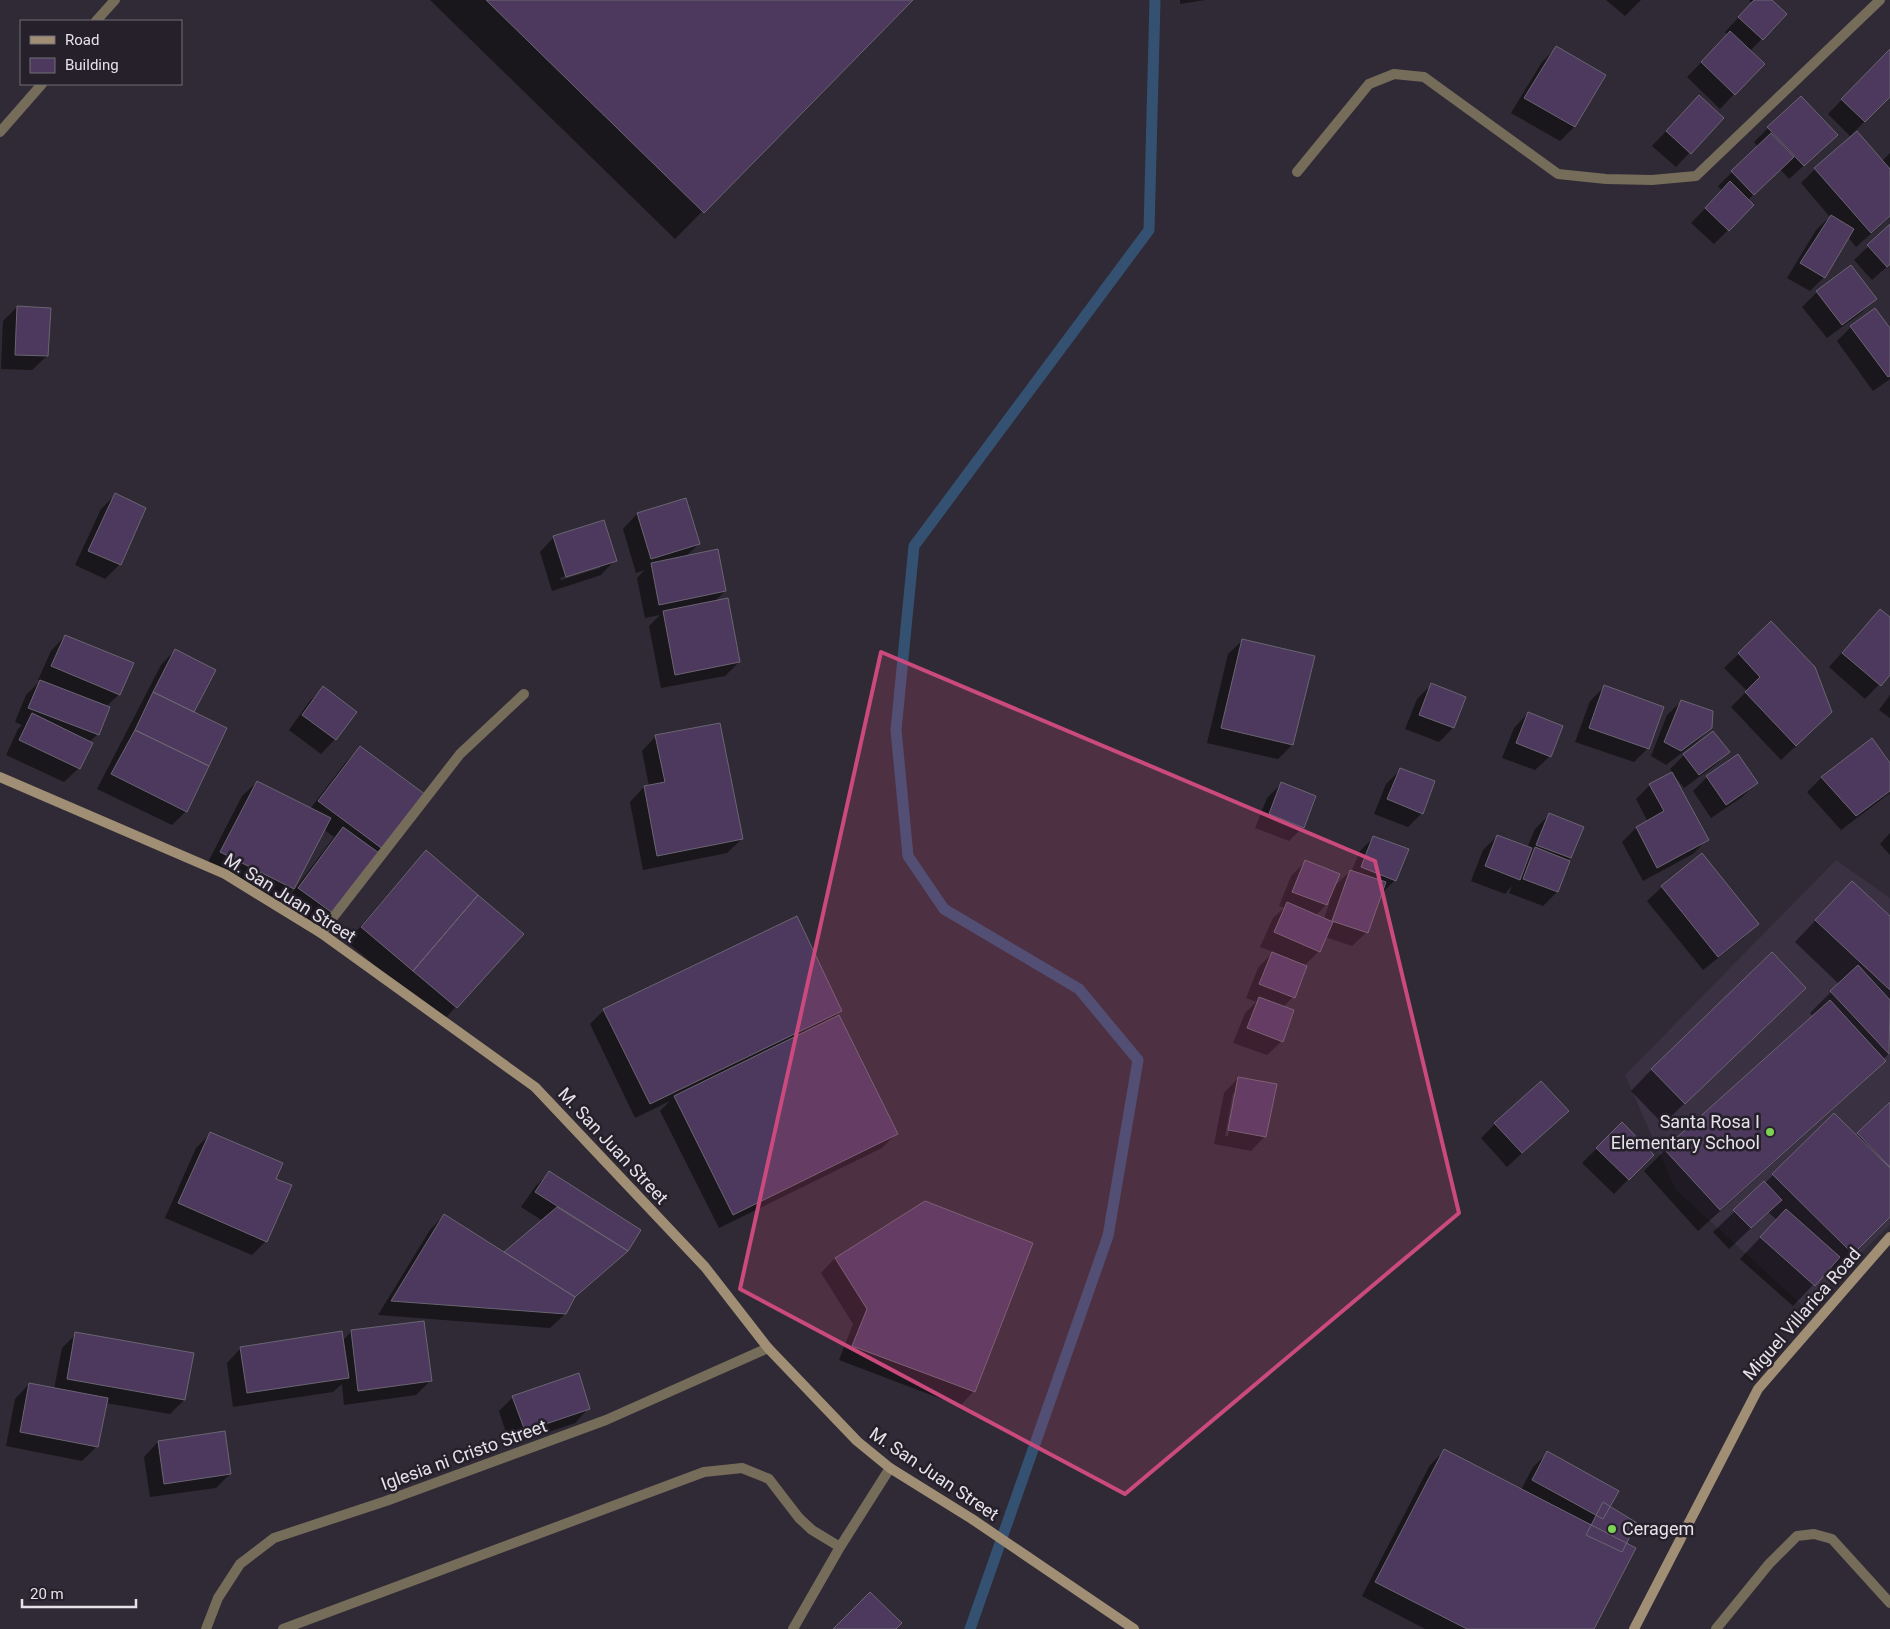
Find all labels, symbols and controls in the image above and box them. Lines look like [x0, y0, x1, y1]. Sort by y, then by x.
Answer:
legend [20, 20, 182, 85]
text: Road [65, 31, 99, 49]
text: Building [65, 56, 119, 74]
street label: M. San Juan Street [221, 849, 360, 947]
street label: M. San Juan Street [554, 1083, 673, 1208]
place label: Santa Rosa I Elementary School [1611, 1111, 1760, 1153]
marker: Santa Rosa I Elementary School [1764, 1126, 1776, 1138]
street label: Miguel Villarica Road [1738, 1243, 1865, 1384]
street label: Iglesia ni Cristo Street [378, 1415, 550, 1494]
street label: M. San Juan Street [866, 1423, 1003, 1525]
place label: Ceragem [1622, 1518, 1694, 1539]
marker: Ceragem [1606, 1523, 1618, 1535]
scale bar [22, 1576, 136, 1608]
text: 20 m [30, 1585, 64, 1603]

